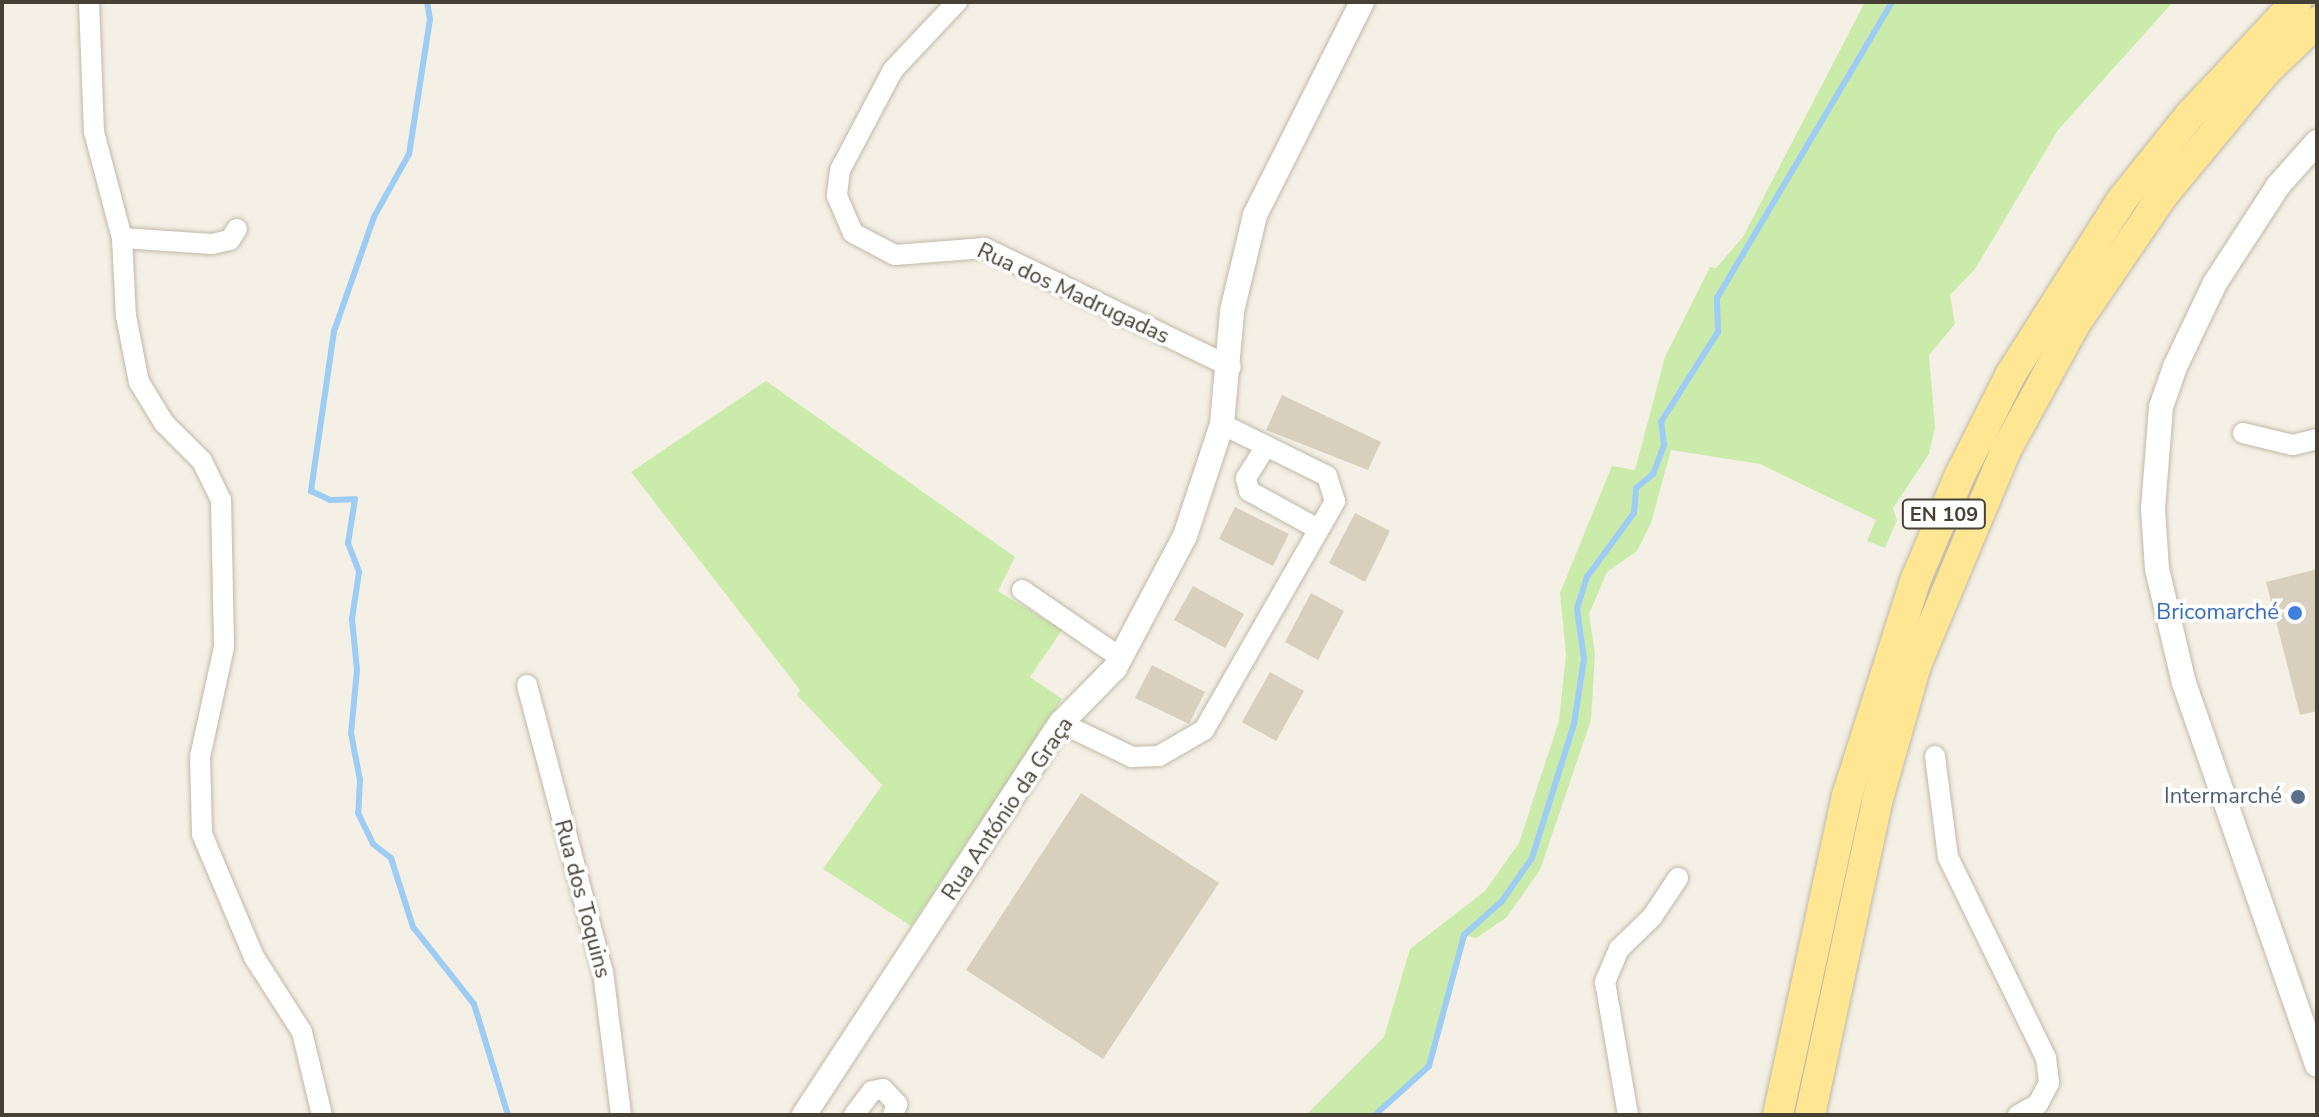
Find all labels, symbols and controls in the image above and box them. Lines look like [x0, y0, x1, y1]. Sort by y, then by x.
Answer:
street label: Rua dos Madrugadas [973, 238, 1173, 350]
road number: EN 109 [1900, 498, 1988, 530]
place label: Bricomarché [2156, 600, 2279, 626]
marker: Bricomarché [2286, 604, 2304, 622]
street label: Rua António da Graça [937, 712, 1079, 906]
place label: Intermarché [2164, 784, 2282, 810]
marker: Intermarché [2289, 788, 2307, 806]
street label: Rua dos Toquins [548, 817, 616, 981]

